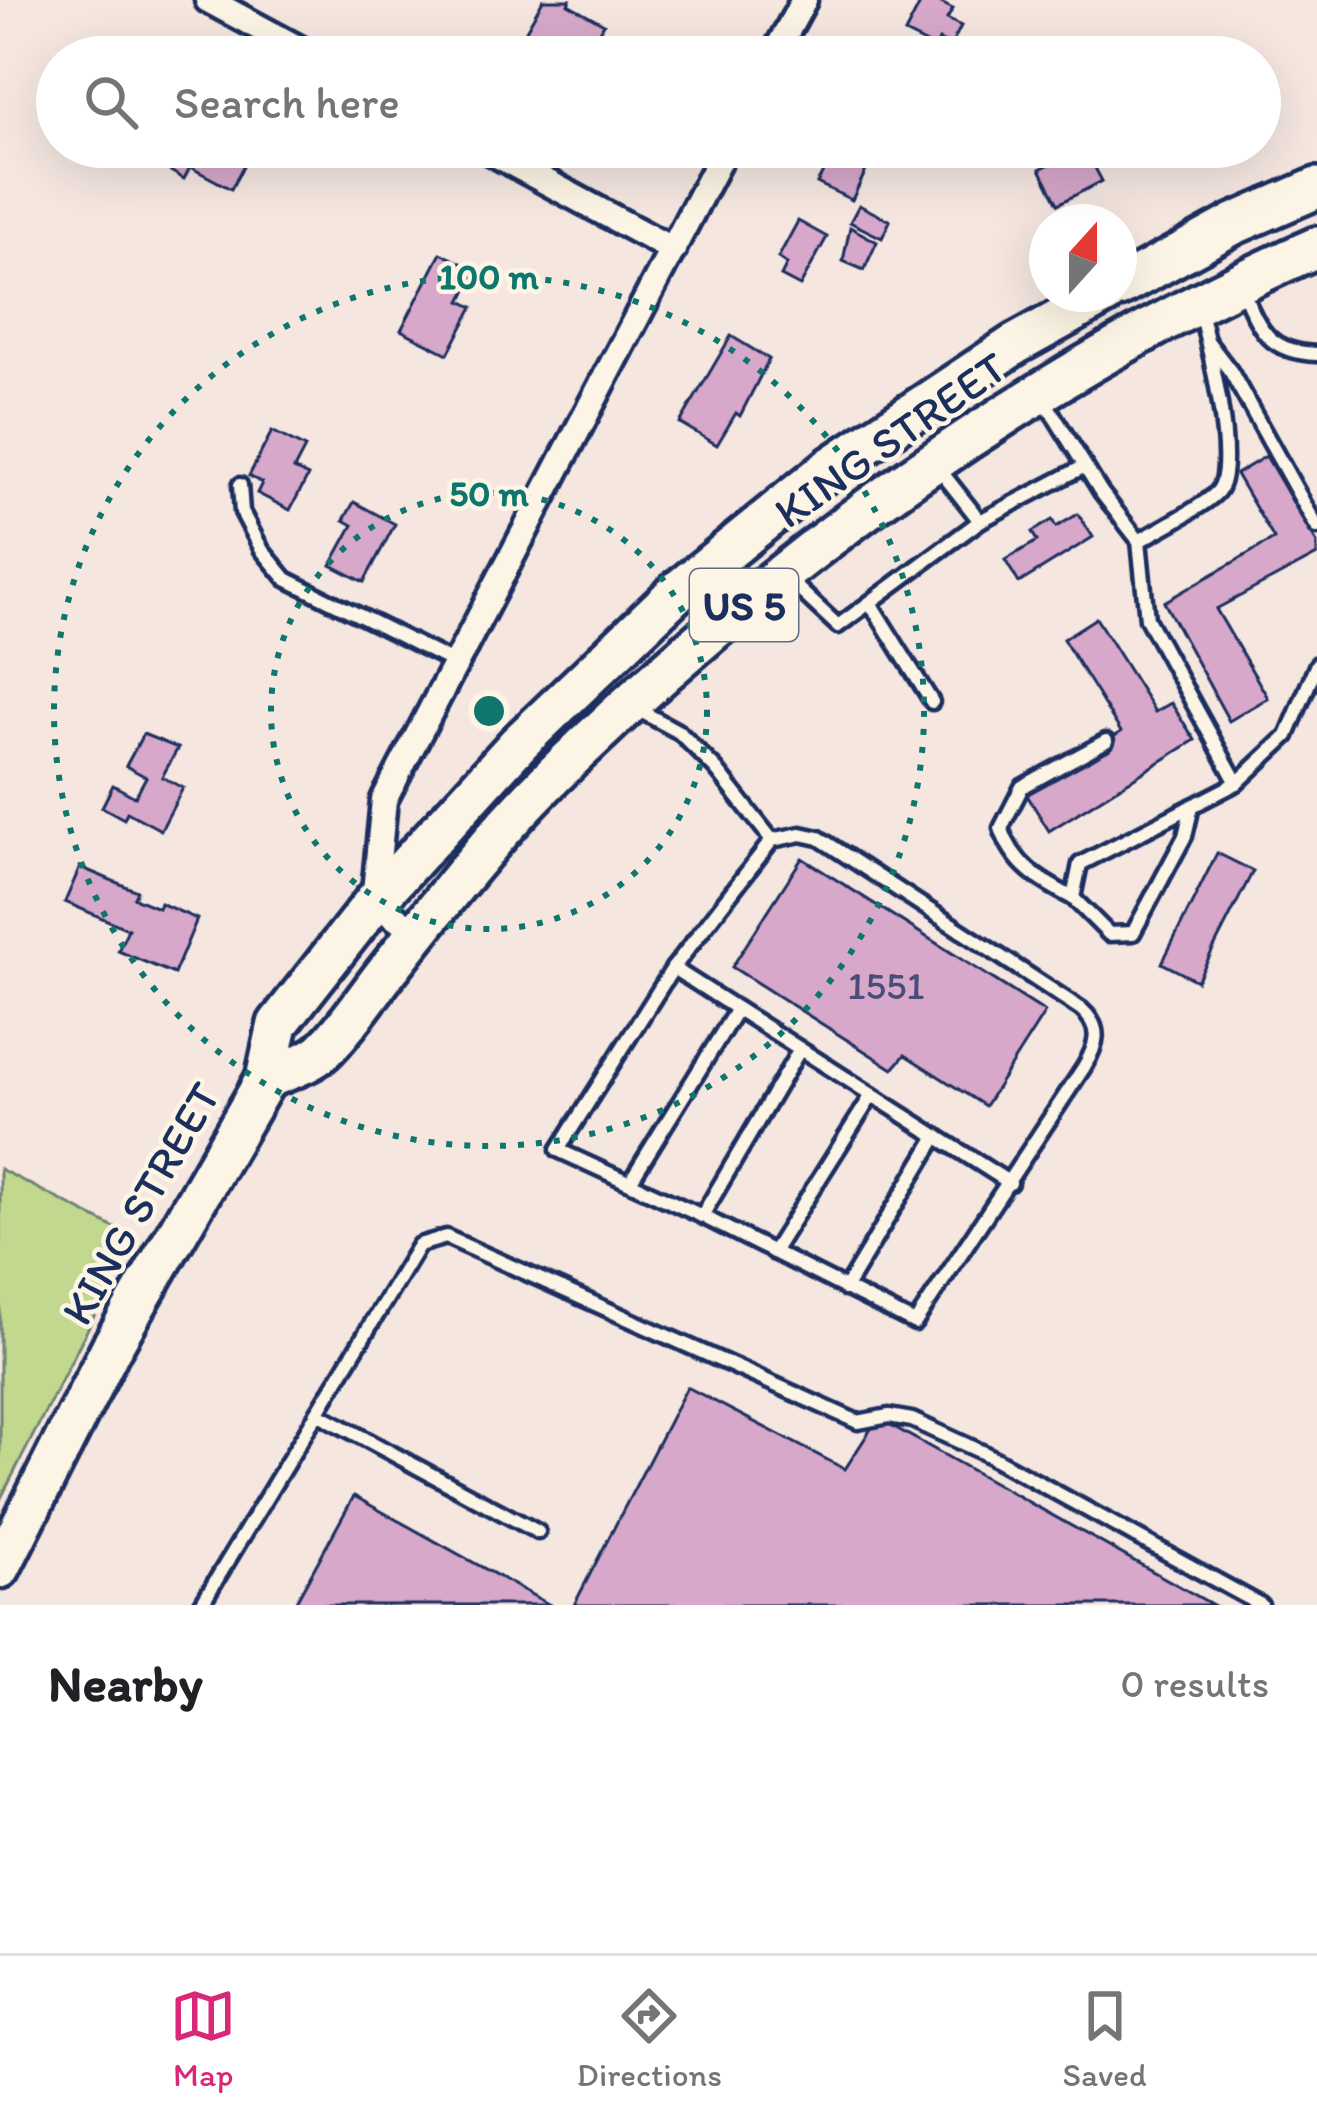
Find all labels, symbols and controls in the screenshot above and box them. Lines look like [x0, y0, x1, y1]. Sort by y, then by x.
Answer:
search box [36, 36, 1281, 168]
icon: search [78, 69, 144, 135]
text: Search here [174, 75, 400, 129]
north arrow [1029, 204, 1137, 312]
text: 100 m [439, 255, 539, 298]
street label: KING STREET [764, 339, 1016, 539]
text: 50 m [449, 472, 529, 515]
road number: US 5 [690, 569, 798, 641]
centre of rings [468, 690, 510, 732]
house number: 1551 [847, 962, 925, 1009]
street label: KING STREET [49, 1072, 231, 1334]
text: Nearby [48, 1653, 203, 1714]
text: 0 results [1120, 1660, 1269, 1707]
tab: Map [170, 1983, 236, 2094]
tab: Directions [577, 1983, 722, 2094]
tab: Saved [1063, 1983, 1147, 2094]

